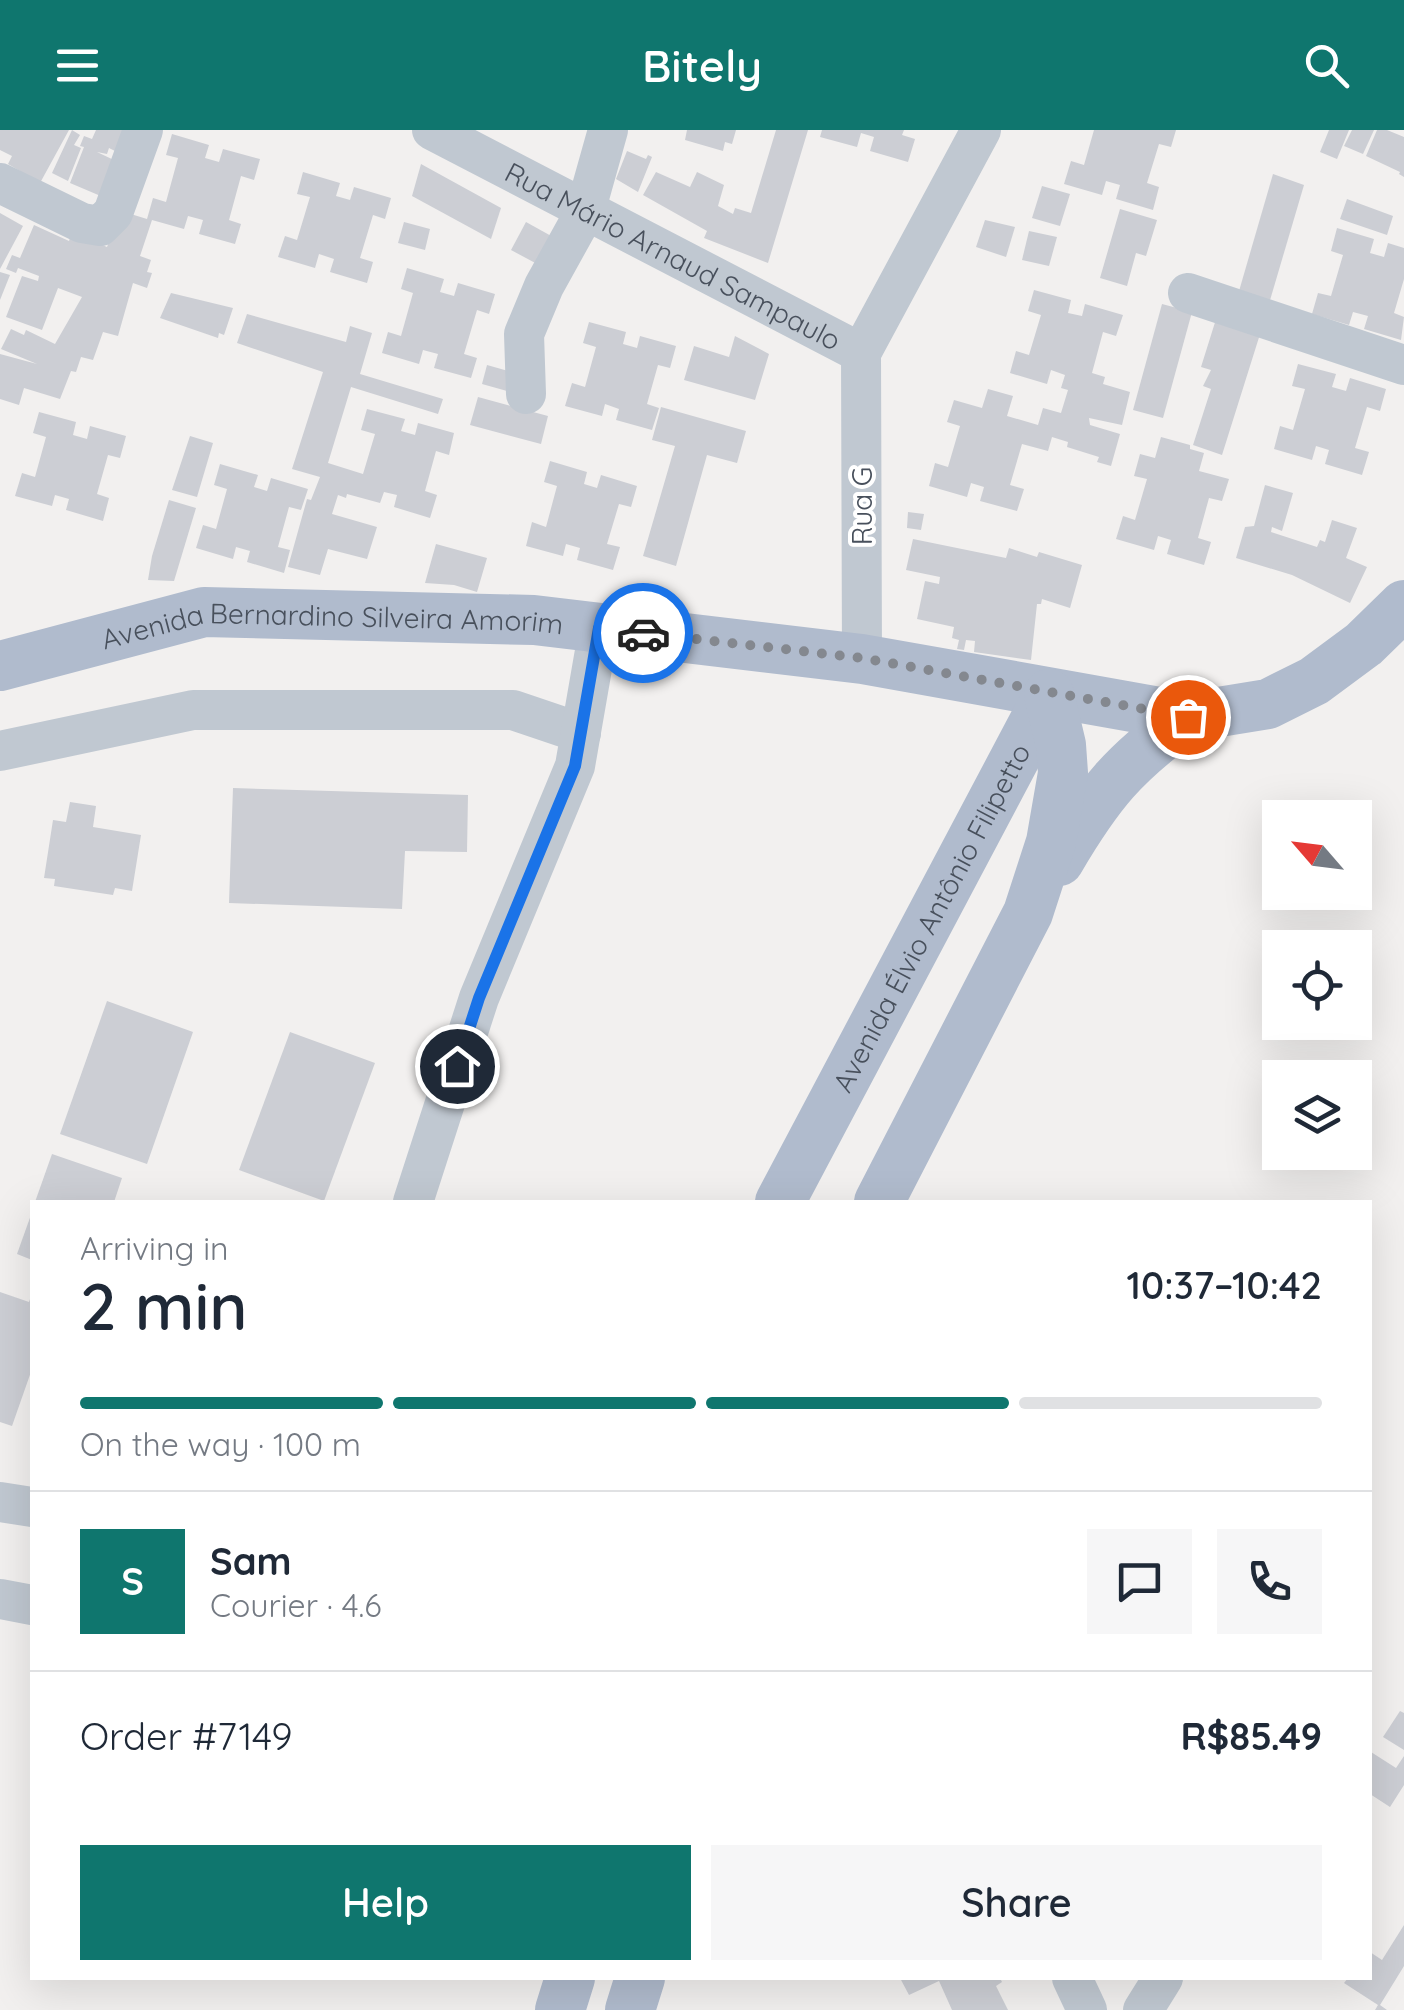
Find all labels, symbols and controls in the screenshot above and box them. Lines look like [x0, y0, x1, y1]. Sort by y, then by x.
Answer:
text: Bitely [642, 37, 762, 93]
icon: menu [50, 38, 105, 93]
icon: search [1299, 38, 1354, 93]
street label: Rua Mário Arnaud Sampaulo [499, 154, 847, 357]
street label: Rua G [844, 467, 879, 545]
courier [593, 583, 693, 683]
street label: Avenida Bernardino Silveira Amorim [97, 594, 566, 656]
icon: car [616, 606, 671, 661]
pin [1146, 675, 1231, 760]
icon: bag [1161, 690, 1216, 745]
street label: Avenida Élvio Antônio Filipetto [824, 737, 1037, 1098]
north arrow [1262, 800, 1372, 910]
map controls [1262, 800, 1372, 1170]
button: locate [1262, 930, 1372, 1040]
pin [415, 1024, 500, 1109]
icon: home [430, 1039, 485, 1094]
button: layers [1262, 1060, 1372, 1170]
text: Arriving in [80, 1228, 229, 1268]
text: 10:37–10:42 [1127, 1261, 1322, 1309]
text: 2 min [80, 1265, 248, 1346]
text: On the way · 100 m [80, 1424, 361, 1464]
button: chat [1087, 1529, 1192, 1634]
button: phone [1217, 1529, 1322, 1634]
text: Sam [210, 1537, 292, 1585]
text: S [121, 1557, 144, 1605]
text: Courier · 4.6 [210, 1585, 382, 1625]
text: Order #7149 [80, 1712, 293, 1760]
text: R$85.49 [1181, 1712, 1322, 1760]
button: Help [80, 1845, 691, 1960]
button: Share [711, 1845, 1322, 1960]

